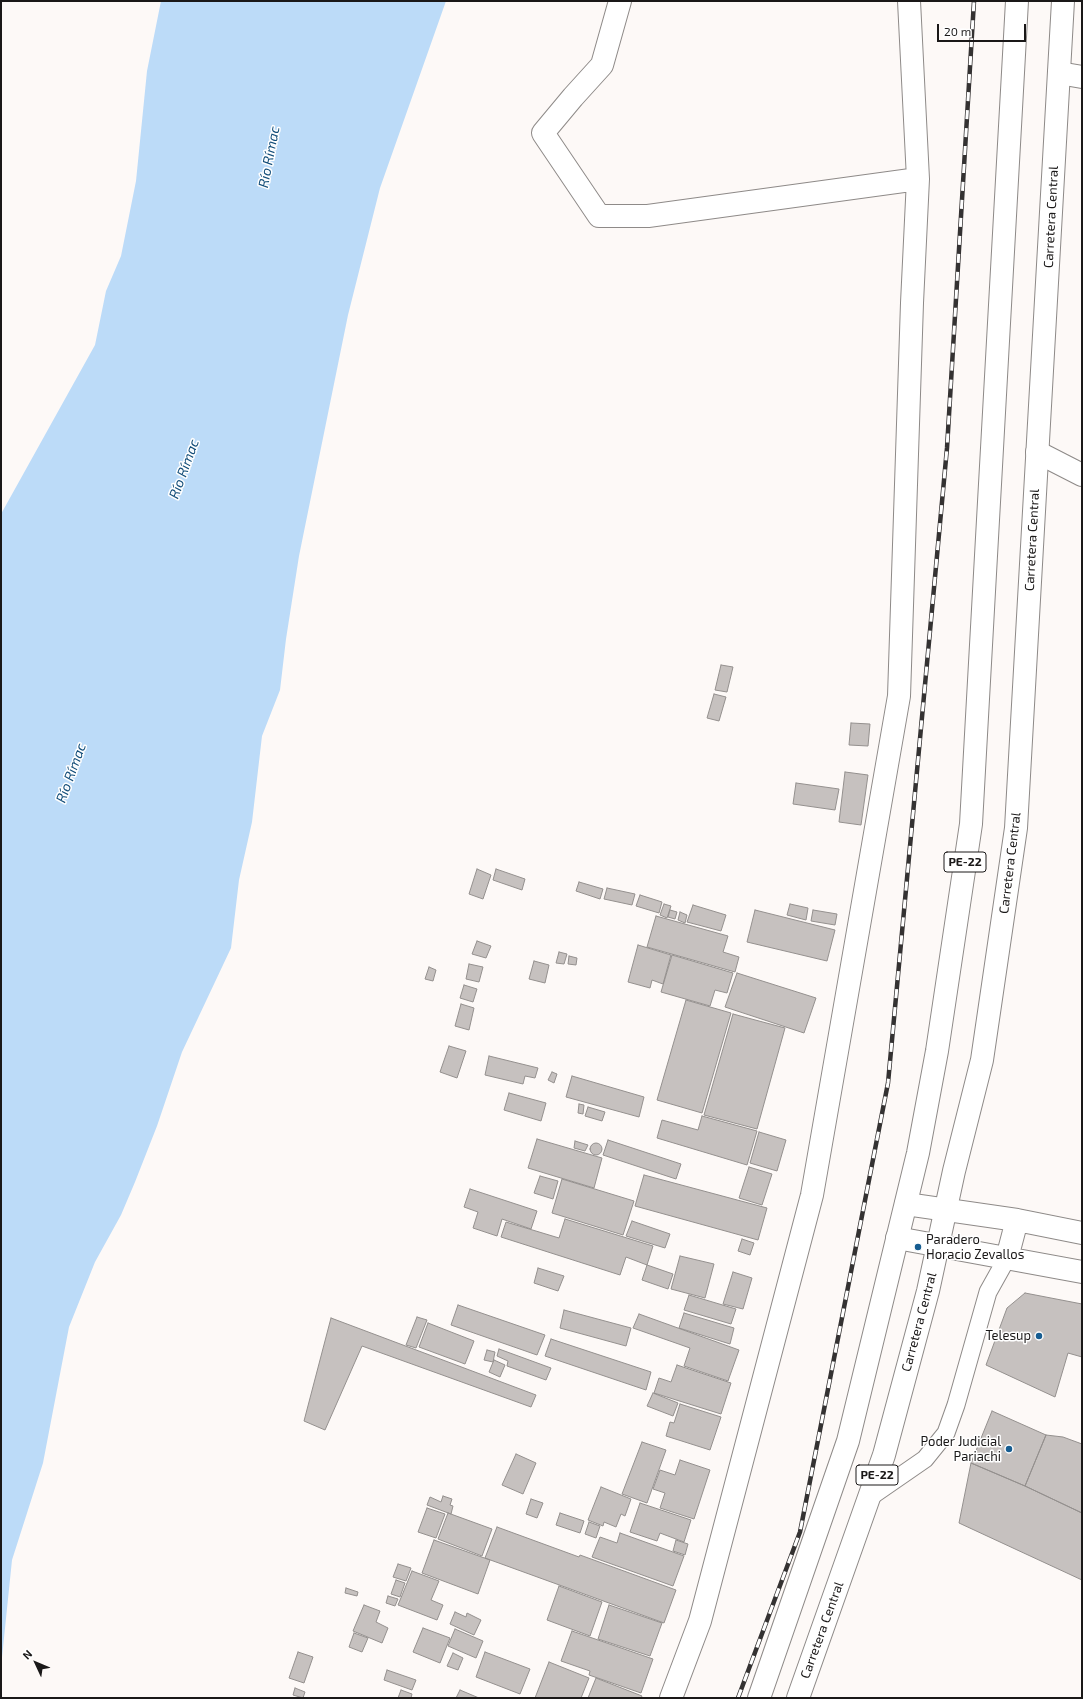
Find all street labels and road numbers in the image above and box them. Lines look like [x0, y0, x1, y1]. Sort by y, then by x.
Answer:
street label: Carretera Central [1041, 166, 1061, 268]
street label: Carretera Central [1022, 489, 1042, 591]
street label: Carretera Central [996, 811, 1024, 915]
road number: PE-22 [944, 852, 986, 872]
street label: Carretera Central [898, 1271, 940, 1373]
road number: PE-22 [856, 1465, 898, 1485]
street label: Carretera Central [797, 1579, 847, 1681]

